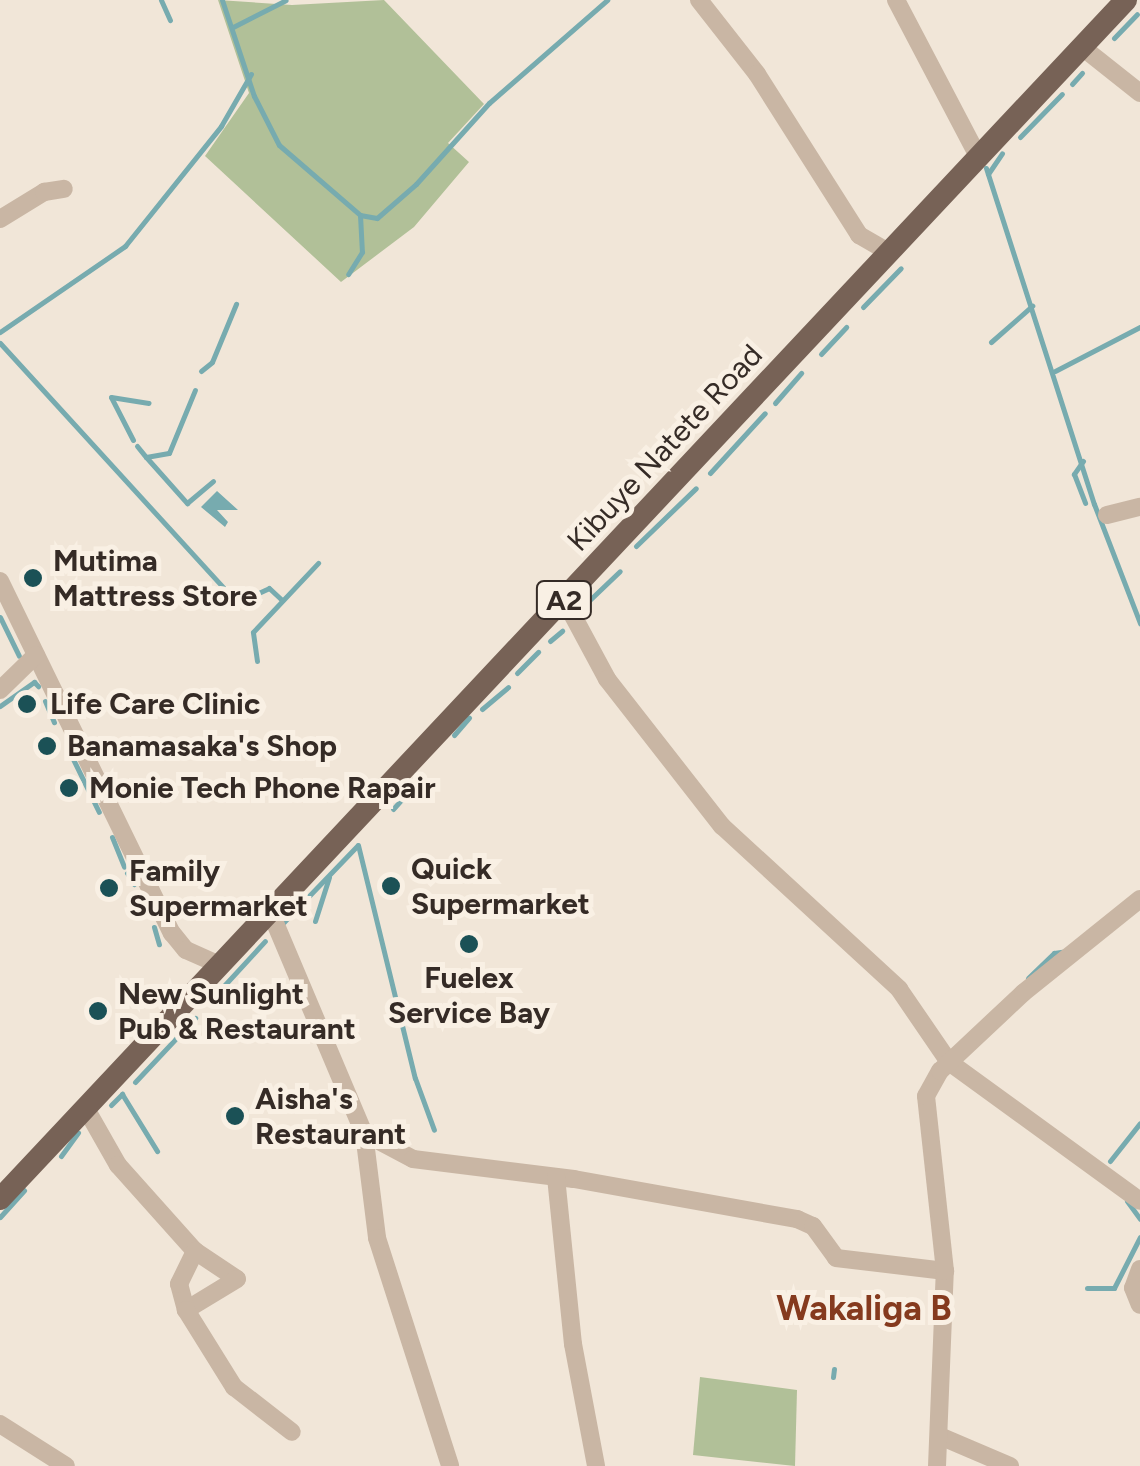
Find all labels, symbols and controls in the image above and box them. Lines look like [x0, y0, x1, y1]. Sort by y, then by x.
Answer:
street label: Kibuye Natete Road [560, 337, 770, 559]
place label: Mutima Mattress Store [53, 543, 257, 614]
marker: Mutima Mattress Store [22, 567, 44, 589]
road number: A2 [534, 577, 594, 623]
place label: Life Care Clinic [50, 686, 260, 722]
marker: Life Care Clinic [14, 691, 40, 717]
place label: Banamasaka's Shop [67, 728, 337, 764]
marker: Banamasaka's Shop [36, 735, 58, 757]
place label: Monie Tech Phone Rapair [89, 770, 436, 806]
marker: Monie Tech Phone Rapair [58, 777, 80, 799]
place label: Quick Supermarket [411, 851, 590, 922]
place label: Family Supermarket [129, 853, 308, 924]
marker: Quick Supermarket [380, 875, 402, 897]
marker: Family Supermarket [98, 877, 120, 899]
marker: Fuelex Service Bay [458, 933, 480, 955]
place label: Fuelex Service Bay [388, 960, 550, 1030]
place label: New Sunlight Pub & Restaurant [118, 976, 356, 1046]
marker: New Sunlight Pub & Restaurant [87, 1000, 109, 1022]
place label: Aisha's Restaurant [255, 1081, 406, 1152]
marker: Aisha's Restaurant [224, 1105, 246, 1127]
district label: Wakaliga B [776, 1287, 952, 1329]

